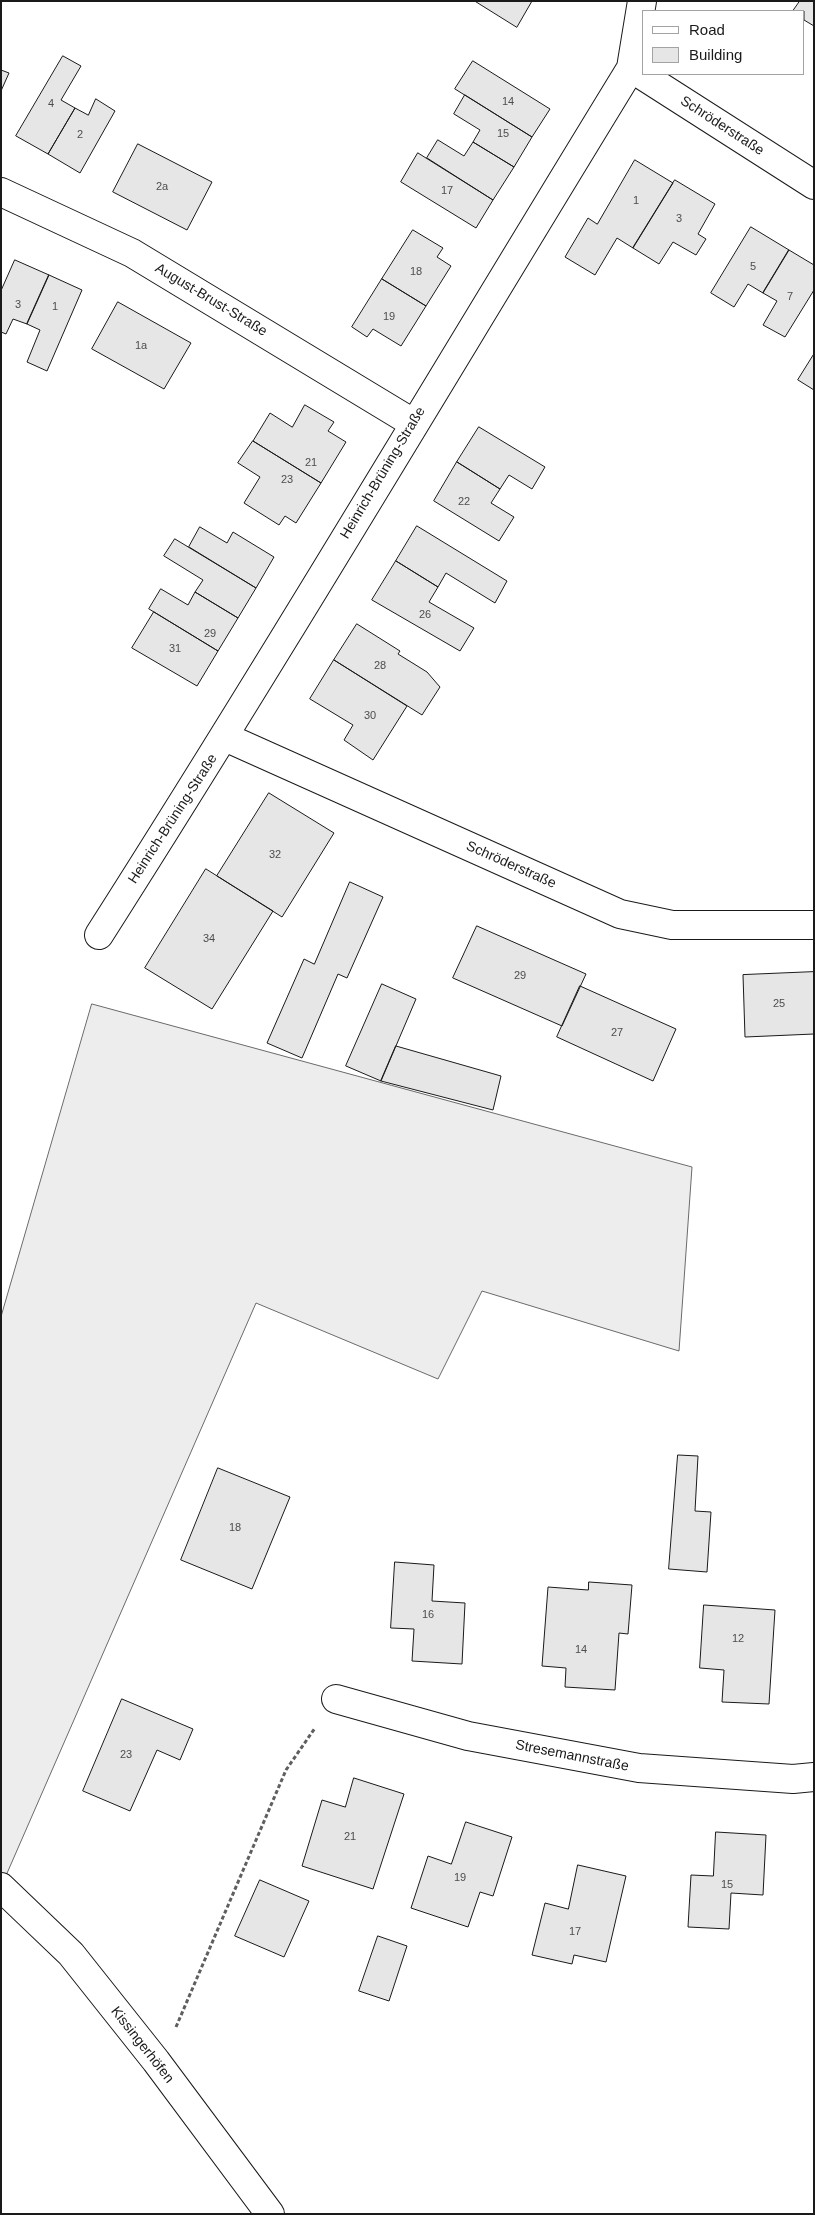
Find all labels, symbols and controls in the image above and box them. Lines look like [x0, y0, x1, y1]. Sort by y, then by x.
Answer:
legend [642, 10, 805, 75]
text: Road [689, 21, 725, 38]
text: Building [689, 46, 742, 63]
street label: Schröderstraße [677, 93, 767, 159]
house number: 14 [502, 95, 514, 109]
house number: 4 [48, 97, 54, 111]
house number: 15 [497, 127, 509, 141]
house number: 2 [77, 128, 83, 142]
house number: 2a [156, 180, 168, 194]
house number: 17 [441, 184, 453, 198]
house number: 1 [633, 194, 639, 208]
house number: 3 [676, 212, 682, 226]
street label: August-Brust-Straße [152, 260, 270, 340]
house number: 5 [750, 260, 756, 274]
house number: 18 [410, 265, 422, 279]
house number: 7 [787, 290, 793, 304]
house number: 3 [15, 298, 21, 312]
house number: 1 [52, 300, 58, 314]
house number: 19 [383, 310, 395, 324]
house number: 1a [135, 339, 147, 353]
street label: Heinrich-Brüning-Straße [337, 404, 429, 542]
house number: 21 [305, 456, 317, 470]
house number: 23 [281, 473, 293, 487]
house number: 22 [458, 495, 470, 509]
house number: 26 [419, 608, 431, 622]
house number: 29 [204, 627, 216, 641]
house number: 31 [169, 642, 181, 656]
house number: 28 [374, 659, 386, 673]
house number: 30 [364, 709, 376, 723]
street label: Heinrich-Brüning-Straße [125, 751, 221, 887]
street label: Schröderstraße [464, 838, 558, 892]
house number: 32 [269, 848, 281, 862]
house number: 34 [203, 932, 215, 946]
house number: 29 [514, 969, 526, 983]
house number: 25 [773, 997, 785, 1011]
house number: 27 [611, 1026, 623, 1040]
house number: 18 [229, 1521, 241, 1535]
house number: 16 [422, 1608, 434, 1622]
house number: 12 [732, 1632, 744, 1646]
house number: 14 [575, 1643, 587, 1657]
street label: Stresemannstraße [514, 1737, 630, 1775]
house number: 23 [120, 1748, 132, 1762]
house number: 21 [344, 1830, 356, 1844]
house number: 19 [454, 1871, 466, 1885]
house number: 15 [721, 1878, 733, 1892]
house number: 17 [569, 1925, 581, 1939]
street label: Kissingerhöfen [107, 2003, 177, 2087]

